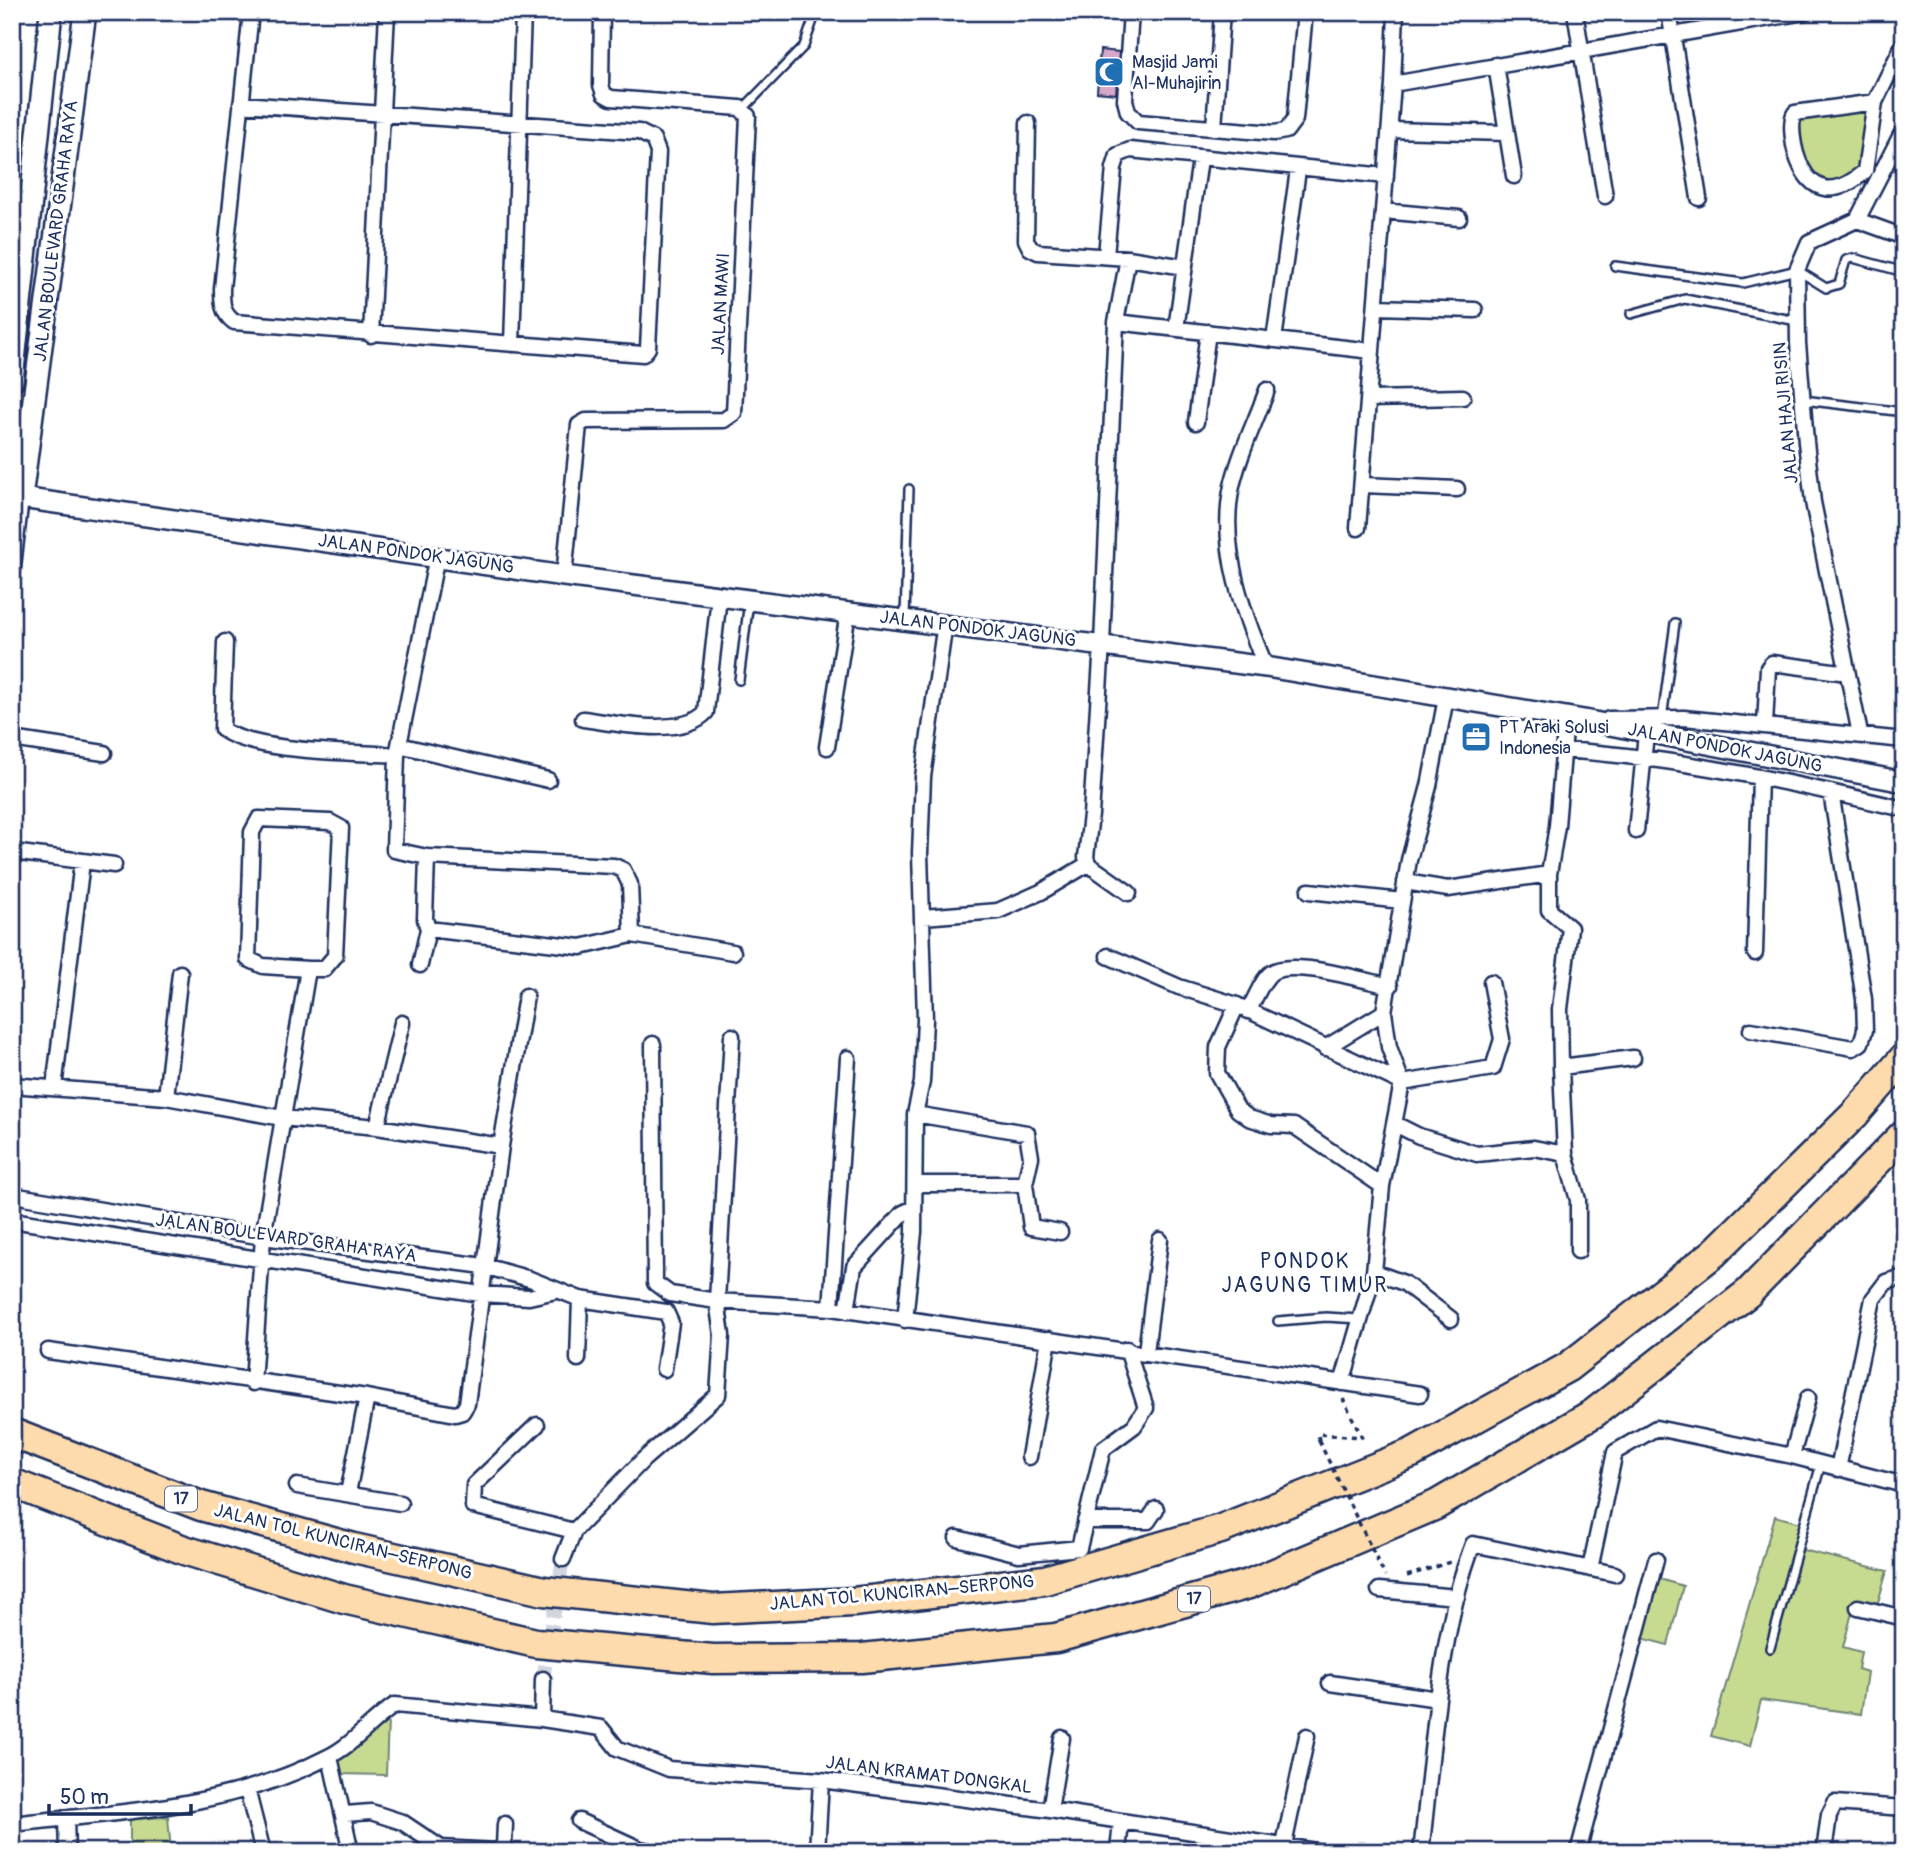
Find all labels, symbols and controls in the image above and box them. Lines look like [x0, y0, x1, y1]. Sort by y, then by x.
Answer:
place label: Masjid Jami Al-Muhajirin [1132, 51, 1221, 95]
mosque icon: Masjid Jami Al-Muhajirin [1092, 55, 1126, 89]
street label: JALAN BOULEVARD GRAHA RAYA [29, 99, 83, 363]
street label: JALAN MAWI [707, 252, 735, 356]
street label: JALAN HAJI RISIN [1768, 341, 1804, 485]
street label: JALAN PONDOK JAGUNG [317, 529, 515, 579]
street label: JALAN PONDOK JAGUNG [879, 606, 1077, 652]
place label: PT Araki Solusi Indonesia [1499, 716, 1609, 760]
street label: JALAN PONDOK JAGUNG [1626, 718, 1824, 778]
office icon: PT Araki Solusi Indonesia [1459, 720, 1493, 754]
street label: JALAN BOULEVARD GRAHA RAYA [154, 1208, 418, 1268]
district label: PONDOK JAGUNG TIMUR [1222, 1248, 1388, 1299]
road number: 17 [165, 1486, 197, 1512]
street label: JALAN TOL KUNCIRAN–SERPONG [211, 1499, 475, 1585]
street label: JALAN TOL KUNCIRAN–SERPONG [769, 1570, 1035, 1616]
road number: 17 [1178, 1586, 1210, 1611]
street label: JALAN KRAMAT DONGKAL [824, 1751, 1034, 1799]
scale bar [49, 1773, 191, 1817]
text: 50 m [60, 1784, 109, 1811]

